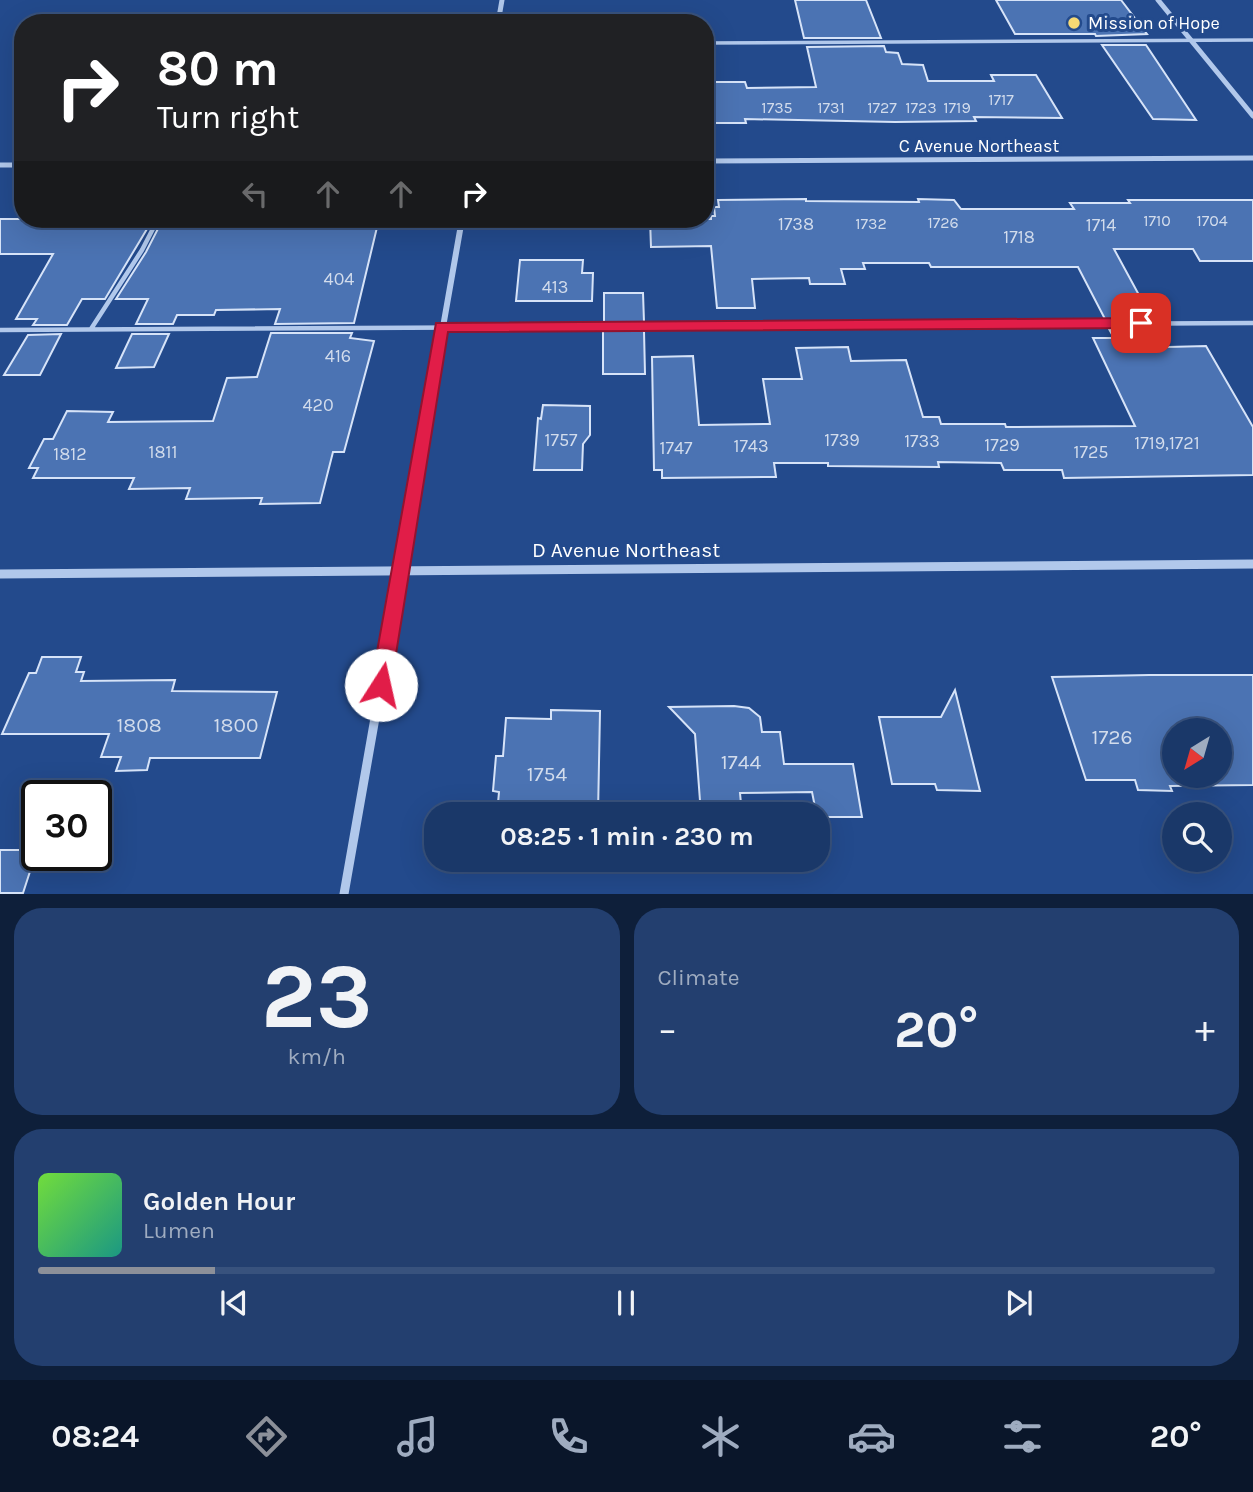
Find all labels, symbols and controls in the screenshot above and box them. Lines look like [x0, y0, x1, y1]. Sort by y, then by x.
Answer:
place label: Mission of Hope [1088, 12, 1220, 34]
marker: Mission of Hope [1066, 15, 1082, 31]
text: 80 m [157, 40, 279, 97]
icon: right [42, 42, 133, 133]
house number: 1717 [988, 90, 1014, 109]
house number: 1735 [761, 98, 793, 117]
house number: 1731 [817, 98, 845, 117]
house number: 1727 [867, 98, 897, 117]
house number: 1723 [905, 98, 937, 117]
house number: 1719 [943, 98, 971, 117]
text: Turn right [157, 99, 299, 136]
street label: C Avenue Northeast [899, 135, 1059, 157]
icon: left [236, 175, 274, 213]
icon: ahead [309, 175, 347, 213]
icon: ahead [382, 175, 420, 213]
icon: right [455, 175, 493, 213]
house number: 1710 [1143, 211, 1171, 230]
house number: 1704 [1196, 211, 1228, 230]
house number: 1738 [778, 213, 814, 235]
house number: 1726 [927, 213, 959, 232]
house number: 1732 [855, 214, 887, 233]
house number: 1714 [1086, 214, 1116, 236]
house number: 1718 [1003, 226, 1035, 248]
house number: 404 [324, 268, 354, 290]
house number: 413 [542, 276, 568, 298]
pin [1111, 293, 1171, 353]
icon: arrive [1122, 304, 1160, 342]
house number: 416 [325, 345, 351, 367]
house number: 420 [302, 394, 334, 416]
house number: 1757 [544, 429, 578, 451]
house number: 1739 [824, 429, 860, 451]
house number: 1733 [904, 430, 940, 452]
house number: 1719,1721 [1134, 432, 1200, 454]
house number: 1729 [984, 434, 1020, 456]
house number: 1743 [733, 435, 769, 457]
house number: 1747 [660, 437, 693, 459]
house number: 1811 [149, 441, 177, 463]
house number: 1725 [1074, 441, 1109, 463]
house number: 1812 [53, 443, 87, 465]
street label: D Avenue Northeast [532, 538, 720, 562]
position arrow [344, 648, 418, 722]
house number: 1808 [116, 713, 162, 737]
house number: 1800 [214, 713, 258, 737]
north arrow [1162, 718, 1232, 788]
map controls [1162, 718, 1232, 872]
house number: 1726 [1092, 725, 1133, 749]
house number: 1744 [721, 750, 761, 774]
house number: 1754 [527, 762, 567, 786]
speed limit sign: 30 [21, 780, 112, 871]
button: search [1162, 802, 1232, 872]
text: 08:25 · 1 min · 230 m [500, 821, 754, 852]
text: 23 [261, 944, 373, 1050]
text: Climate [658, 964, 740, 991]
text: 20° [894, 999, 979, 1060]
text: − [658, 1007, 677, 1052]
text: + [1195, 1007, 1215, 1052]
text: km/h [288, 1043, 346, 1070]
text: Golden Hour [143, 1186, 295, 1217]
text: Lumen [143, 1217, 215, 1244]
icon: previous [215, 1284, 253, 1322]
icon: pause [607, 1284, 645, 1322]
icon: next [1000, 1284, 1038, 1322]
icon: directions [242, 1412, 291, 1461]
icon: music [393, 1412, 442, 1461]
icon: phone [544, 1412, 593, 1461]
icon: climate [696, 1412, 745, 1461]
icon: car [847, 1412, 896, 1461]
icon: filters [998, 1412, 1047, 1461]
text: 08:24 [51, 1418, 139, 1455]
text: 20° [1150, 1418, 1202, 1455]

